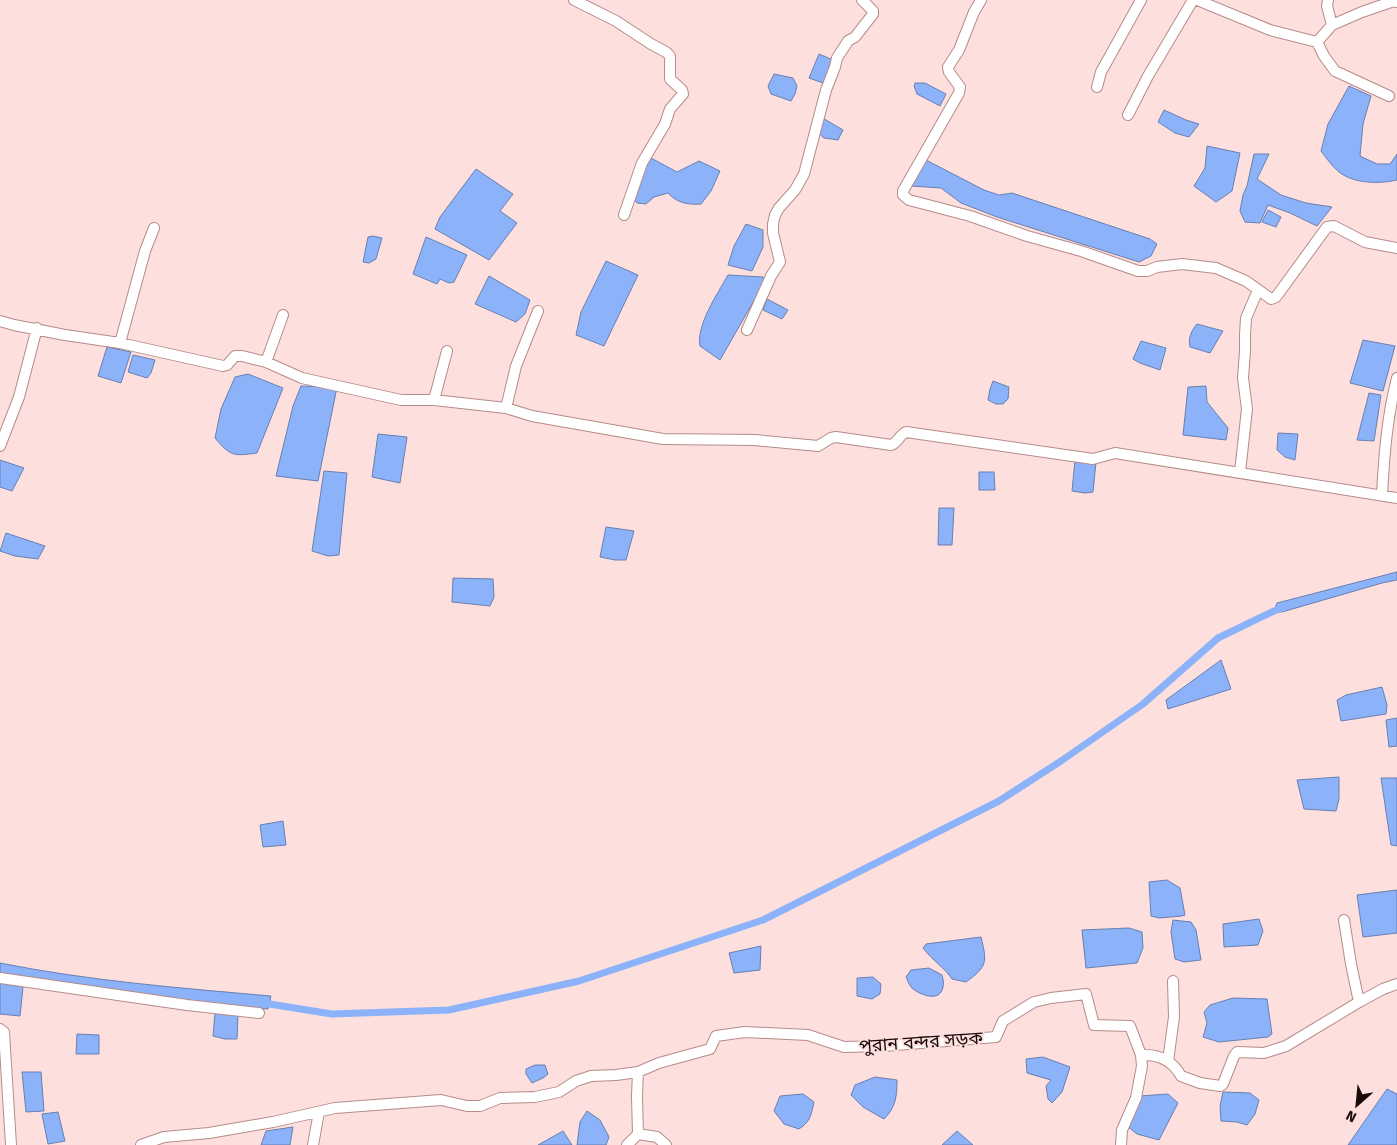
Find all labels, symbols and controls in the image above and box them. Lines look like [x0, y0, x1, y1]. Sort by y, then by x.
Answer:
street label: পুরান বন্দর সড়ক [858, 1027, 984, 1057]
north arrow [1332, 1080, 1382, 1130]
text: N [1343, 1106, 1359, 1126]

